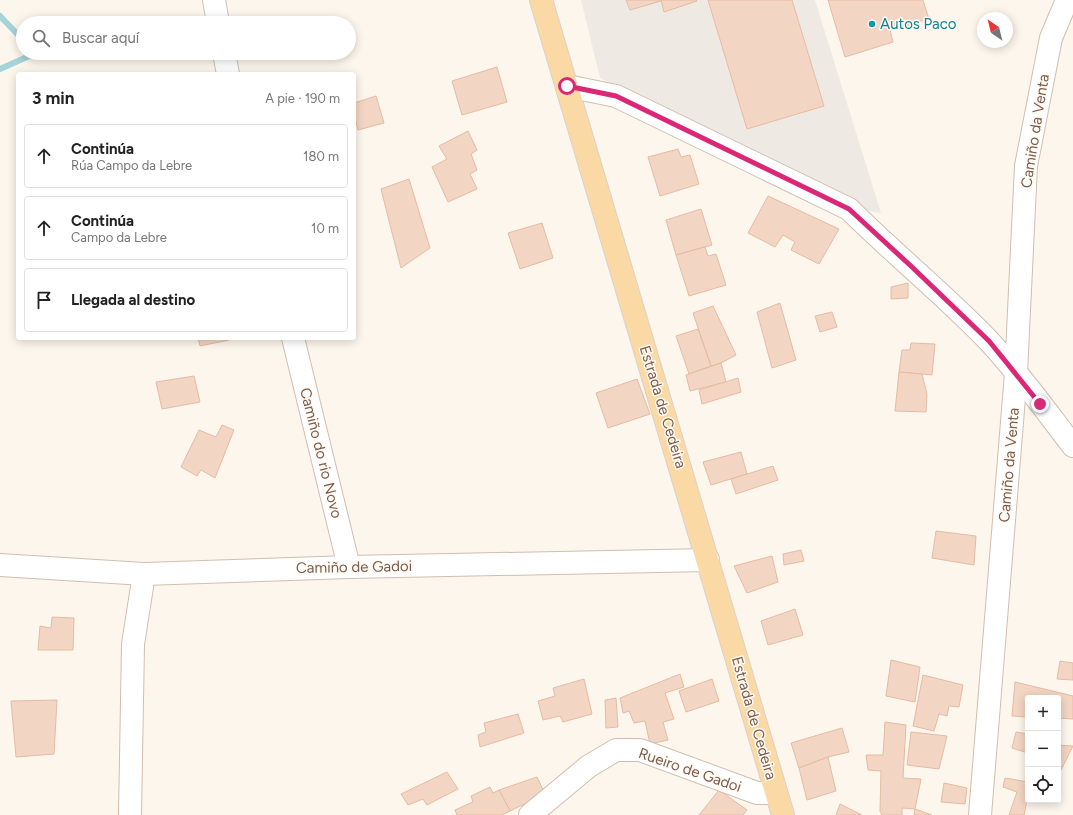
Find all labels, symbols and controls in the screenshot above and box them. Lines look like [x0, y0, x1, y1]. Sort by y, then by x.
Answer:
north arrow [977, 12, 1013, 48]
place label: Autos Paco [880, 15, 957, 33]
search box [16, 16, 356, 60]
marker: Autos Paco [867, 19, 877, 29]
icon: search [30, 27, 52, 49]
text: Buscar aquí [62, 29, 139, 47]
street label: Camiño da Venta [1017, 73, 1053, 189]
route start [558, 77, 576, 95]
text: 3 min [32, 88, 74, 108]
text: A pie · 190 m [265, 91, 340, 106]
text: Continúa [71, 140, 134, 158]
icon: ahead [33, 145, 55, 167]
text: 180 m [303, 149, 339, 164]
text: Rúa Campo da Lebre [71, 158, 192, 173]
text: Continúa [71, 212, 134, 230]
icon: ahead [33, 217, 55, 239]
text: 10 m [311, 221, 339, 236]
text: Campo da Lebre [71, 230, 167, 245]
icon: arrive [33, 289, 55, 311]
text: Llegada al destino [71, 291, 195, 309]
street label: Estrada de Cedeira [636, 344, 690, 470]
street label: Camiño do rio Novo [296, 386, 346, 521]
route end [1031, 395, 1049, 413]
street label: Camiño da Venta [995, 407, 1023, 523]
street label: Camiño de Gadoi [296, 557, 412, 577]
street label: Estrada de Cedeira [728, 654, 780, 782]
map controls [1025, 695, 1061, 803]
button: + [1025, 695, 1061, 731]
button: − [1025, 731, 1061, 767]
street label: Rueiro de Gadoi [636, 744, 744, 796]
button: locate [1025, 767, 1061, 803]

